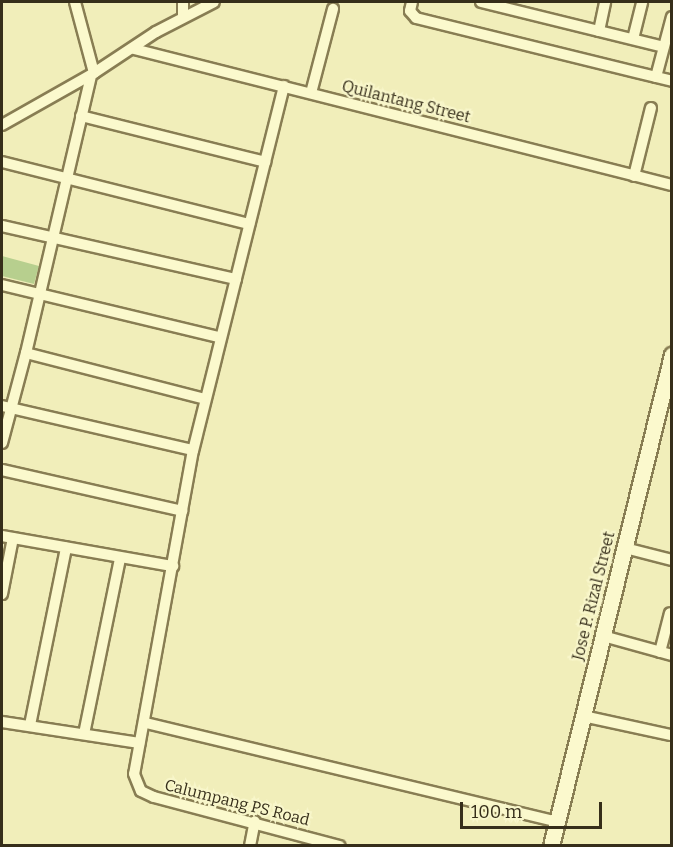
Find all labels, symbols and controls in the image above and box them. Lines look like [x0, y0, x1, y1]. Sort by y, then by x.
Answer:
street label: Quilantang Street [340, 77, 472, 127]
street label: Jose P. Rizal Street [569, 529, 619, 663]
street label: Calumpang PS Road [162, 776, 312, 830]
scale bar [463, 790, 606, 828]
text: 100 m [471, 801, 522, 823]

